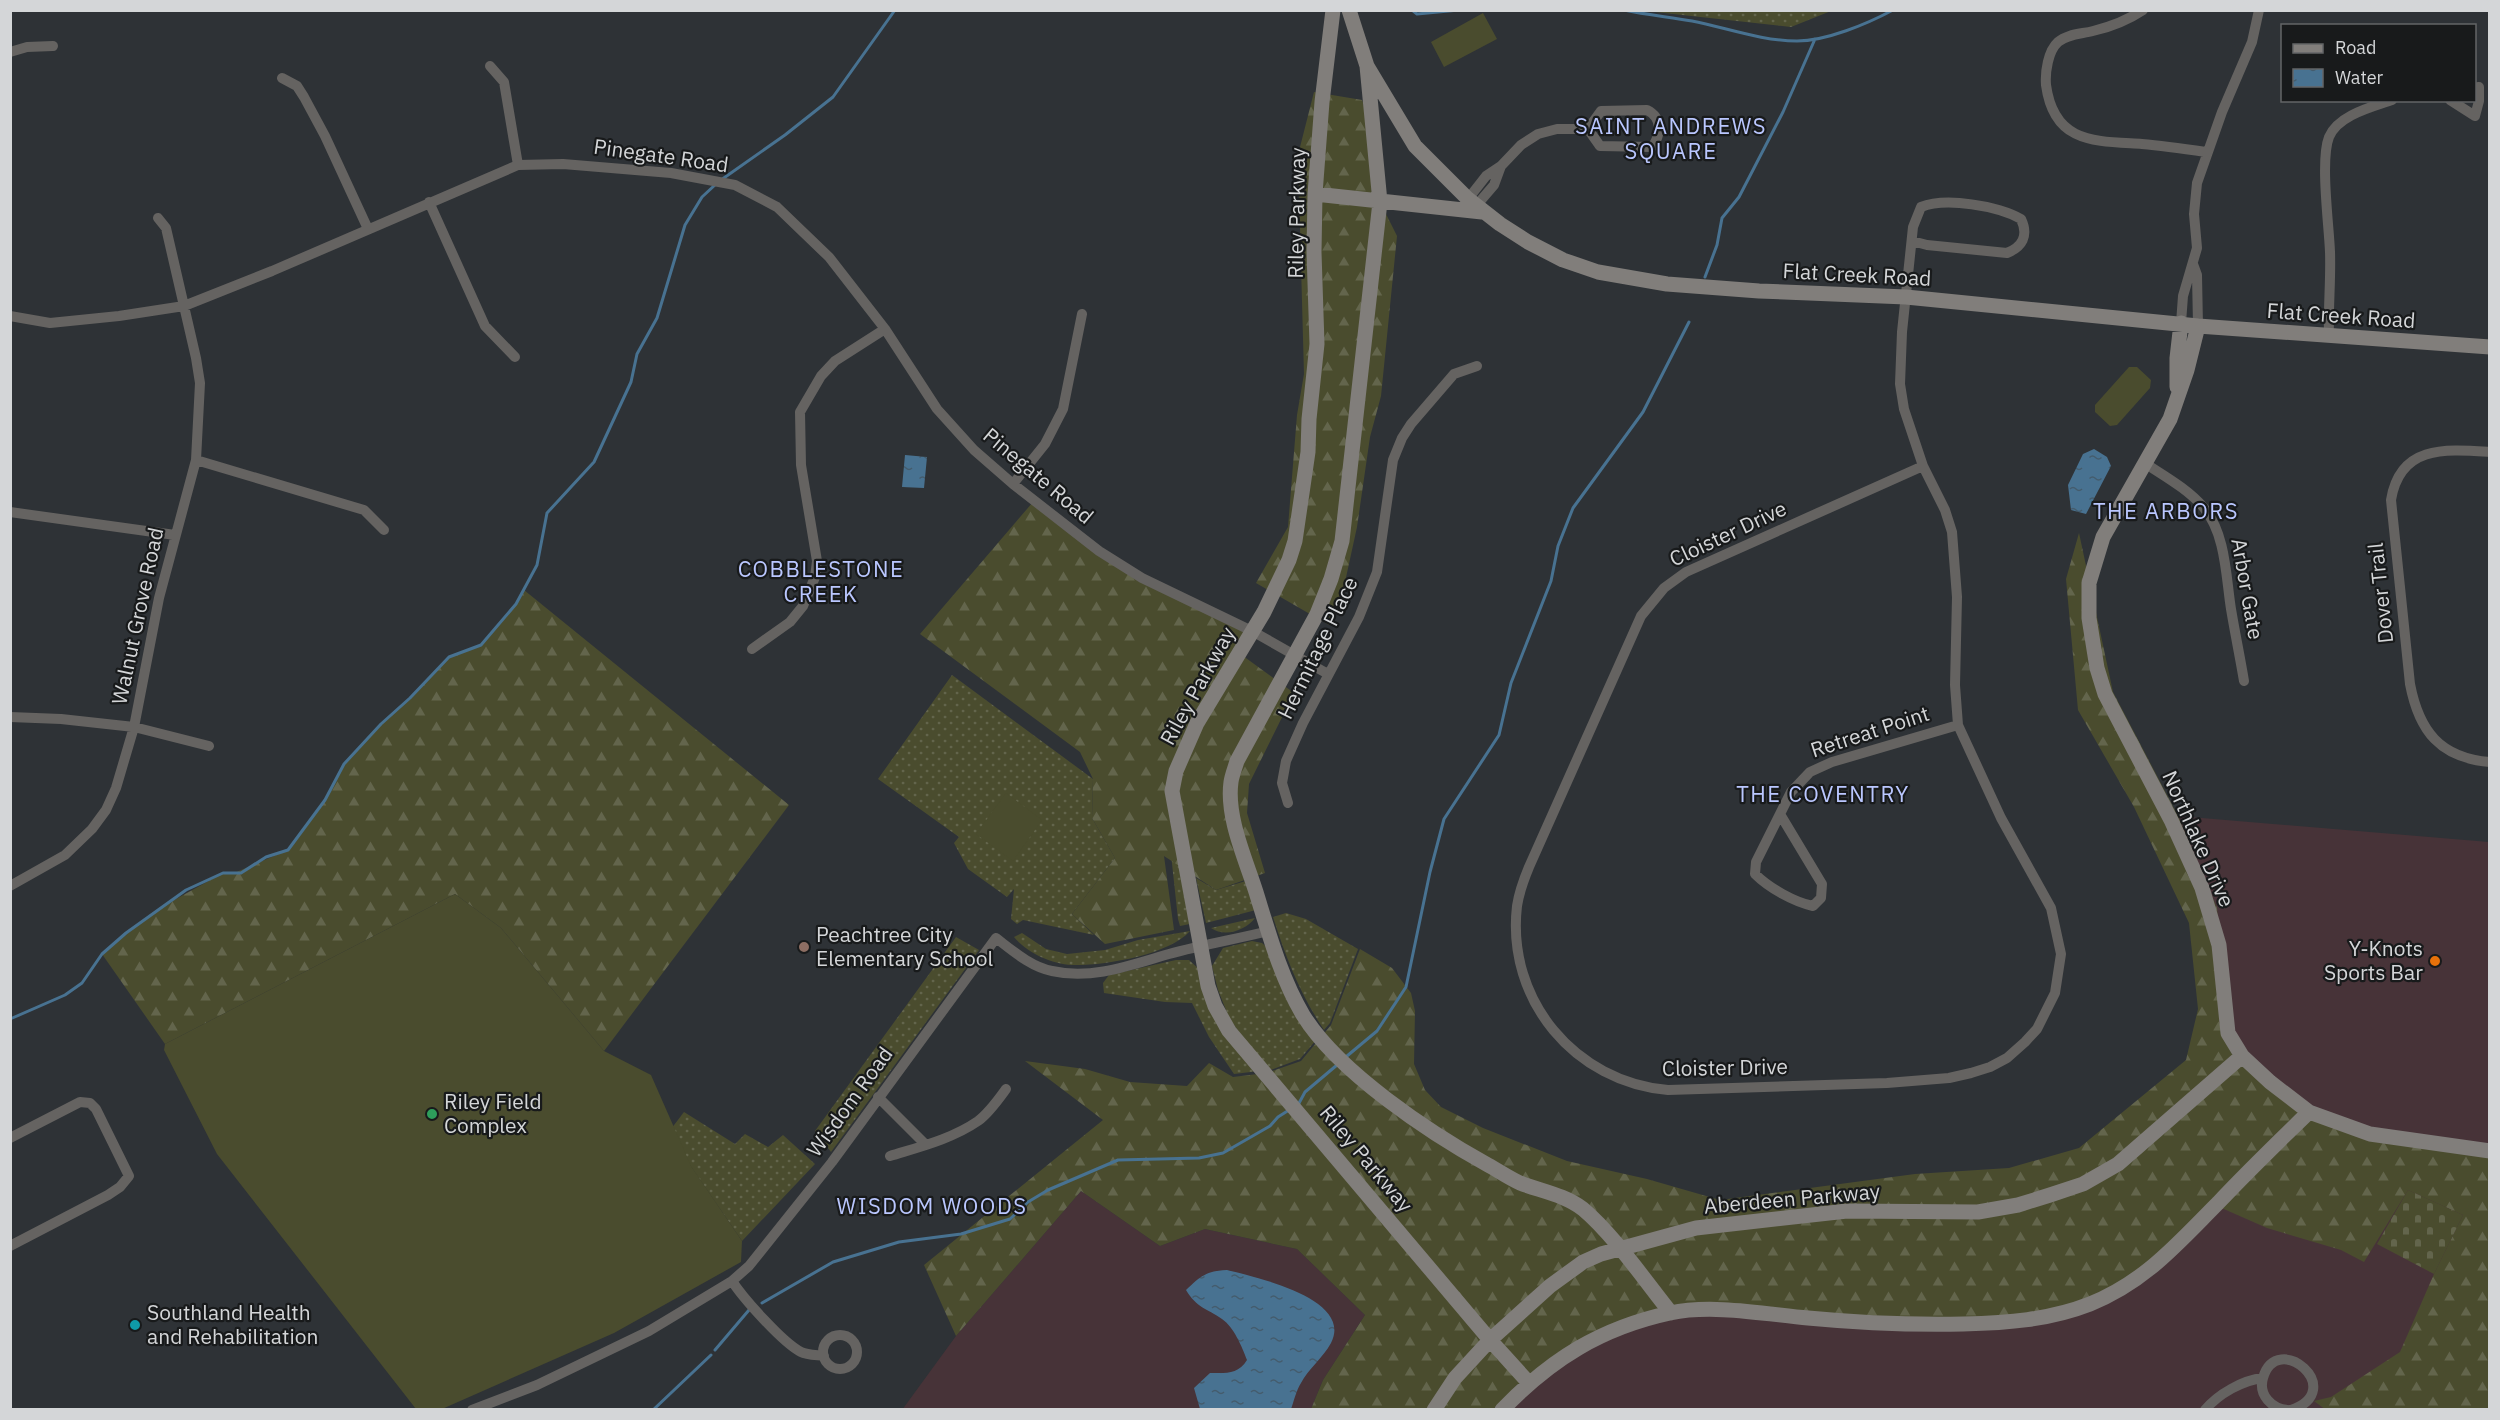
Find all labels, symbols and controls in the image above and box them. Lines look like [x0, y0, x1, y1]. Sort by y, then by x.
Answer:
legend [2281, 24, 2476, 102]
text: Road [2335, 36, 2376, 59]
text: Water [2335, 66, 2384, 89]
district label: SAINT ANDREWS SQUARE [1575, 111, 1767, 165]
street label: Pinegate Road [592, 132, 730, 178]
street label: Riley Parkway [1281, 147, 1311, 279]
street label: Flat Creek Road [1782, 256, 1932, 292]
street label: Flat Creek Road [2266, 296, 2416, 334]
street label: Pinegate Road [978, 421, 1100, 530]
street label: Cloister Drive [1665, 494, 1791, 572]
district label: THE ARBORS [2093, 496, 2239, 525]
street label: Walnut Grove Road [105, 525, 169, 707]
street label: Arbor Gate [2225, 536, 2271, 642]
street label: Dover Trail [2361, 541, 2399, 645]
district label: COBBLESTONE CREEK [738, 554, 904, 608]
street label: Hermitage Place [1270, 572, 1364, 724]
street label: Riley Parkway [1153, 621, 1241, 750]
street label: Retreat Point [1807, 699, 1933, 763]
street label: Northlake Drive [2156, 766, 2242, 911]
district label: THE COVENTRY [1736, 779, 1910, 808]
place label: Peachtree City Elementary School [816, 920, 993, 972]
place label: Y-Knots Sports Bar [2324, 934, 2423, 986]
marker: Peachtree City Elementary School [797, 940, 811, 954]
marker: Y-Knots Sports Bar [2428, 954, 2442, 968]
street label: Wisdom Road [800, 1041, 899, 1162]
street label: Cloister Drive [1662, 1052, 1788, 1082]
place label: Riley Field Complex [444, 1087, 542, 1139]
street label: Riley Parkway [1314, 1099, 1420, 1218]
marker: Riley Field Complex [425, 1107, 439, 1121]
street label: Aberdeen Parkway [1703, 1176, 1882, 1220]
district label: WISDOM WOODS [837, 1191, 1027, 1220]
place label: Southland Health and Rehabilitation [147, 1298, 318, 1350]
marker: Southland Health and Rehabilitation [128, 1318, 142, 1332]

